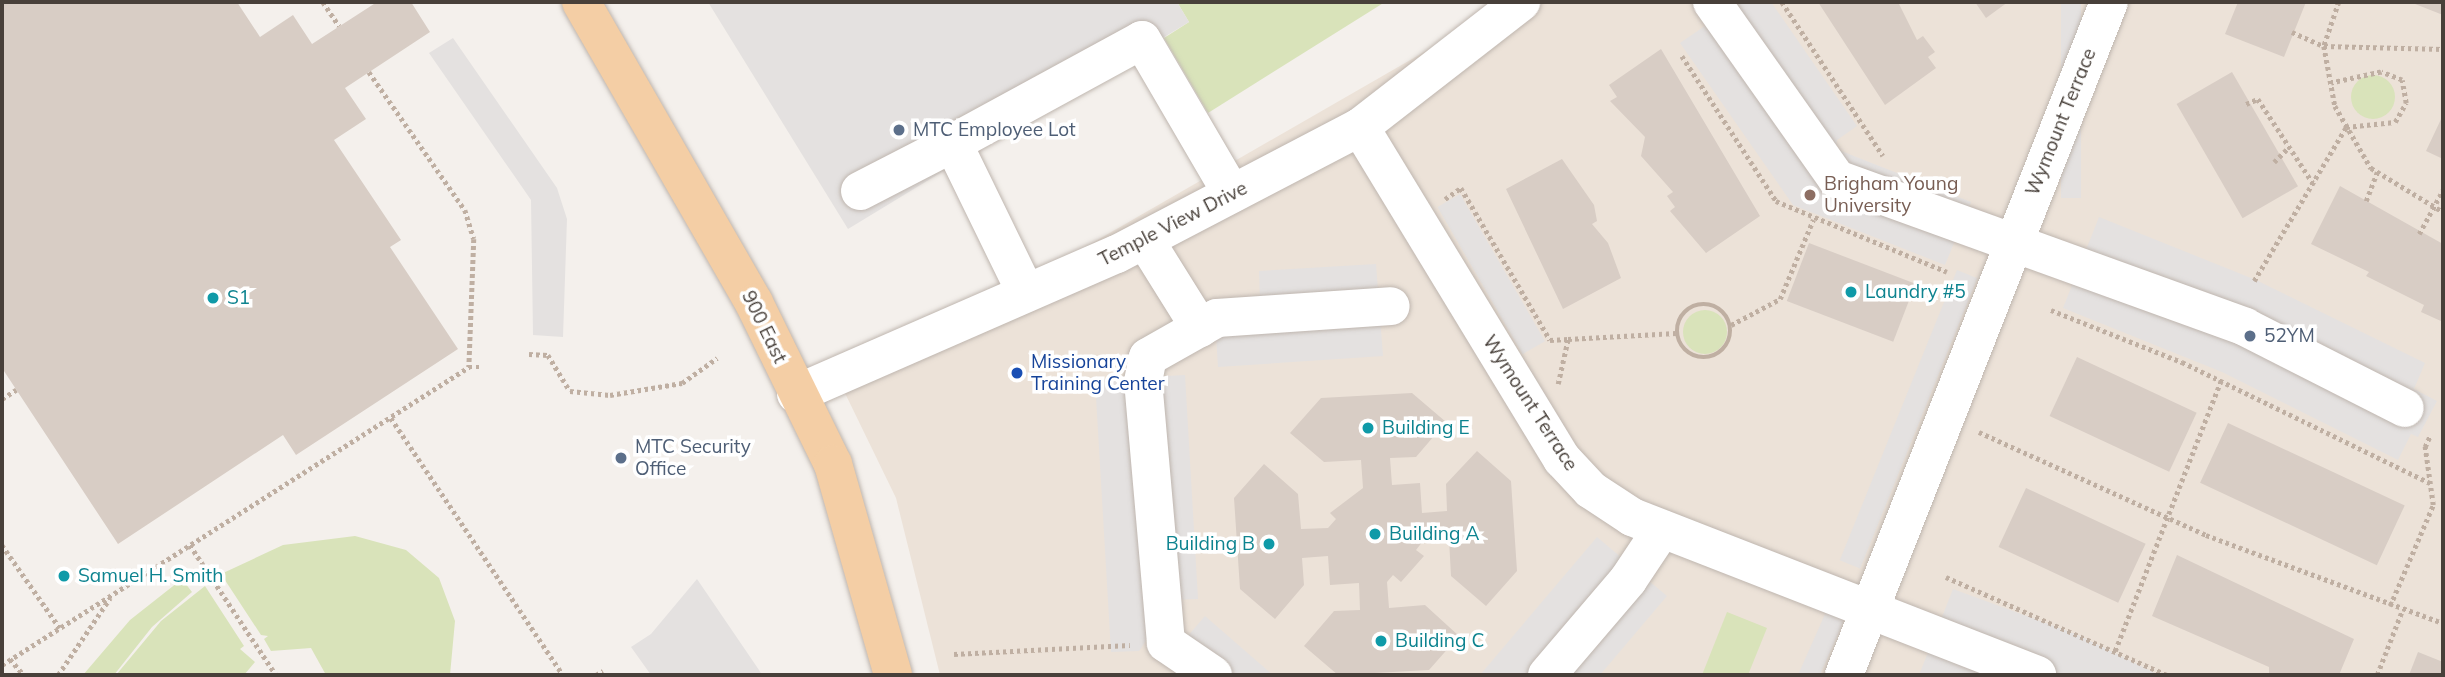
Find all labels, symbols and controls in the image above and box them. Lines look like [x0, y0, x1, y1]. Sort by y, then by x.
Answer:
street label: Wymount Terrace [2021, 45, 2101, 199]
place label: MTC Employee Lot [913, 119, 1076, 141]
marker: MTC Employee Lot [891, 122, 907, 138]
place label: Brigham Young University [1824, 173, 1958, 217]
street label: Temple View Drive [1095, 177, 1251, 271]
marker: Brigham Young University [1802, 187, 1818, 203]
place label: Laundry #5 [1865, 281, 1966, 303]
marker: Laundry #5 [1843, 284, 1859, 300]
place label: S1 [227, 287, 250, 309]
street label: 900 East [737, 287, 791, 367]
marker: S1 [205, 290, 221, 306]
place label: 52YM [2264, 325, 2315, 347]
marker: 52YM [2242, 328, 2258, 344]
street label: Wymount Terrace [1478, 331, 1582, 475]
place label: Missionary Training Center [1031, 351, 1165, 395]
marker: Missionary Training Center [1009, 365, 1025, 381]
place label: Building E [1382, 417, 1470, 439]
marker: Building E [1360, 420, 1376, 436]
place label: MTC Security Office [635, 436, 751, 480]
marker: MTC Security Office [613, 450, 629, 466]
place label: Building A [1389, 523, 1479, 545]
marker: Building A [1367, 526, 1383, 542]
place label: Building B [1166, 533, 1255, 555]
marker: Building B [1261, 536, 1277, 552]
place label: Samuel H. Smith [78, 565, 223, 587]
marker: Samuel H. Smith [56, 568, 72, 584]
place label: Building C [1395, 630, 1484, 652]
marker: Building C [1373, 633, 1389, 649]

